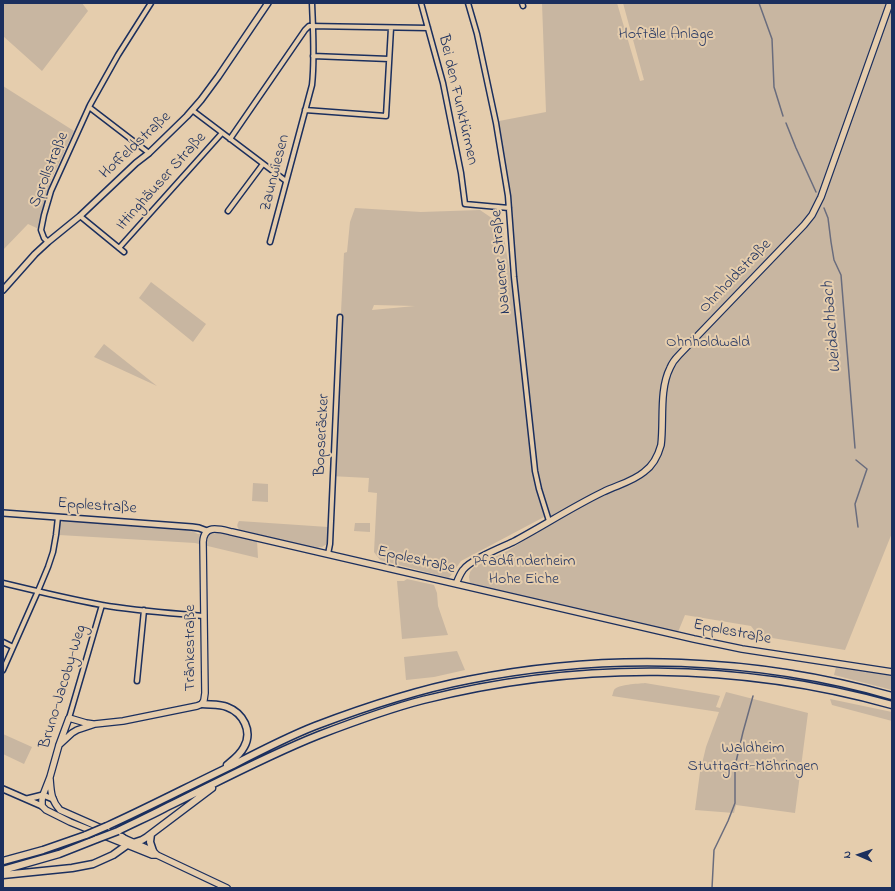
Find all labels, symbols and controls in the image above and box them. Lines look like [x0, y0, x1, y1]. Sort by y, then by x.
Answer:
park label: Hoftäle Anlage [618, 25, 714, 45]
street label: Bei den Funktürmen [433, 33, 481, 167]
street label: Hoffeldstraße [96, 108, 176, 184]
street label: Sprollstraße [26, 129, 74, 211]
street label: Ittinghäuser Straße [113, 129, 211, 235]
street label: Zaunwiesen [257, 133, 295, 213]
street label: Nauener Straße [488, 209, 516, 315]
street label: Ohnholdstraße [696, 236, 776, 318]
water label: Weidachbach [819, 280, 847, 374]
park label: Ohnholdwald [666, 333, 750, 353]
street label: Bopseräcker [311, 393, 335, 477]
street label: Epplestraße [57, 495, 137, 519]
street label: Epplestraße [375, 543, 457, 579]
park label: Pfadfinderheim Hohe Eiche [473, 552, 575, 590]
street label: Tränkestraße [181, 605, 201, 691]
street label: Epplestraße [691, 616, 773, 650]
street label: Bruno-Jacoby-Weg [36, 623, 92, 751]
park label: Waldheim Stuttgart-Möhringen [688, 739, 818, 777]
north arrow [839, 835, 879, 875]
text: N [839, 851, 855, 859]

